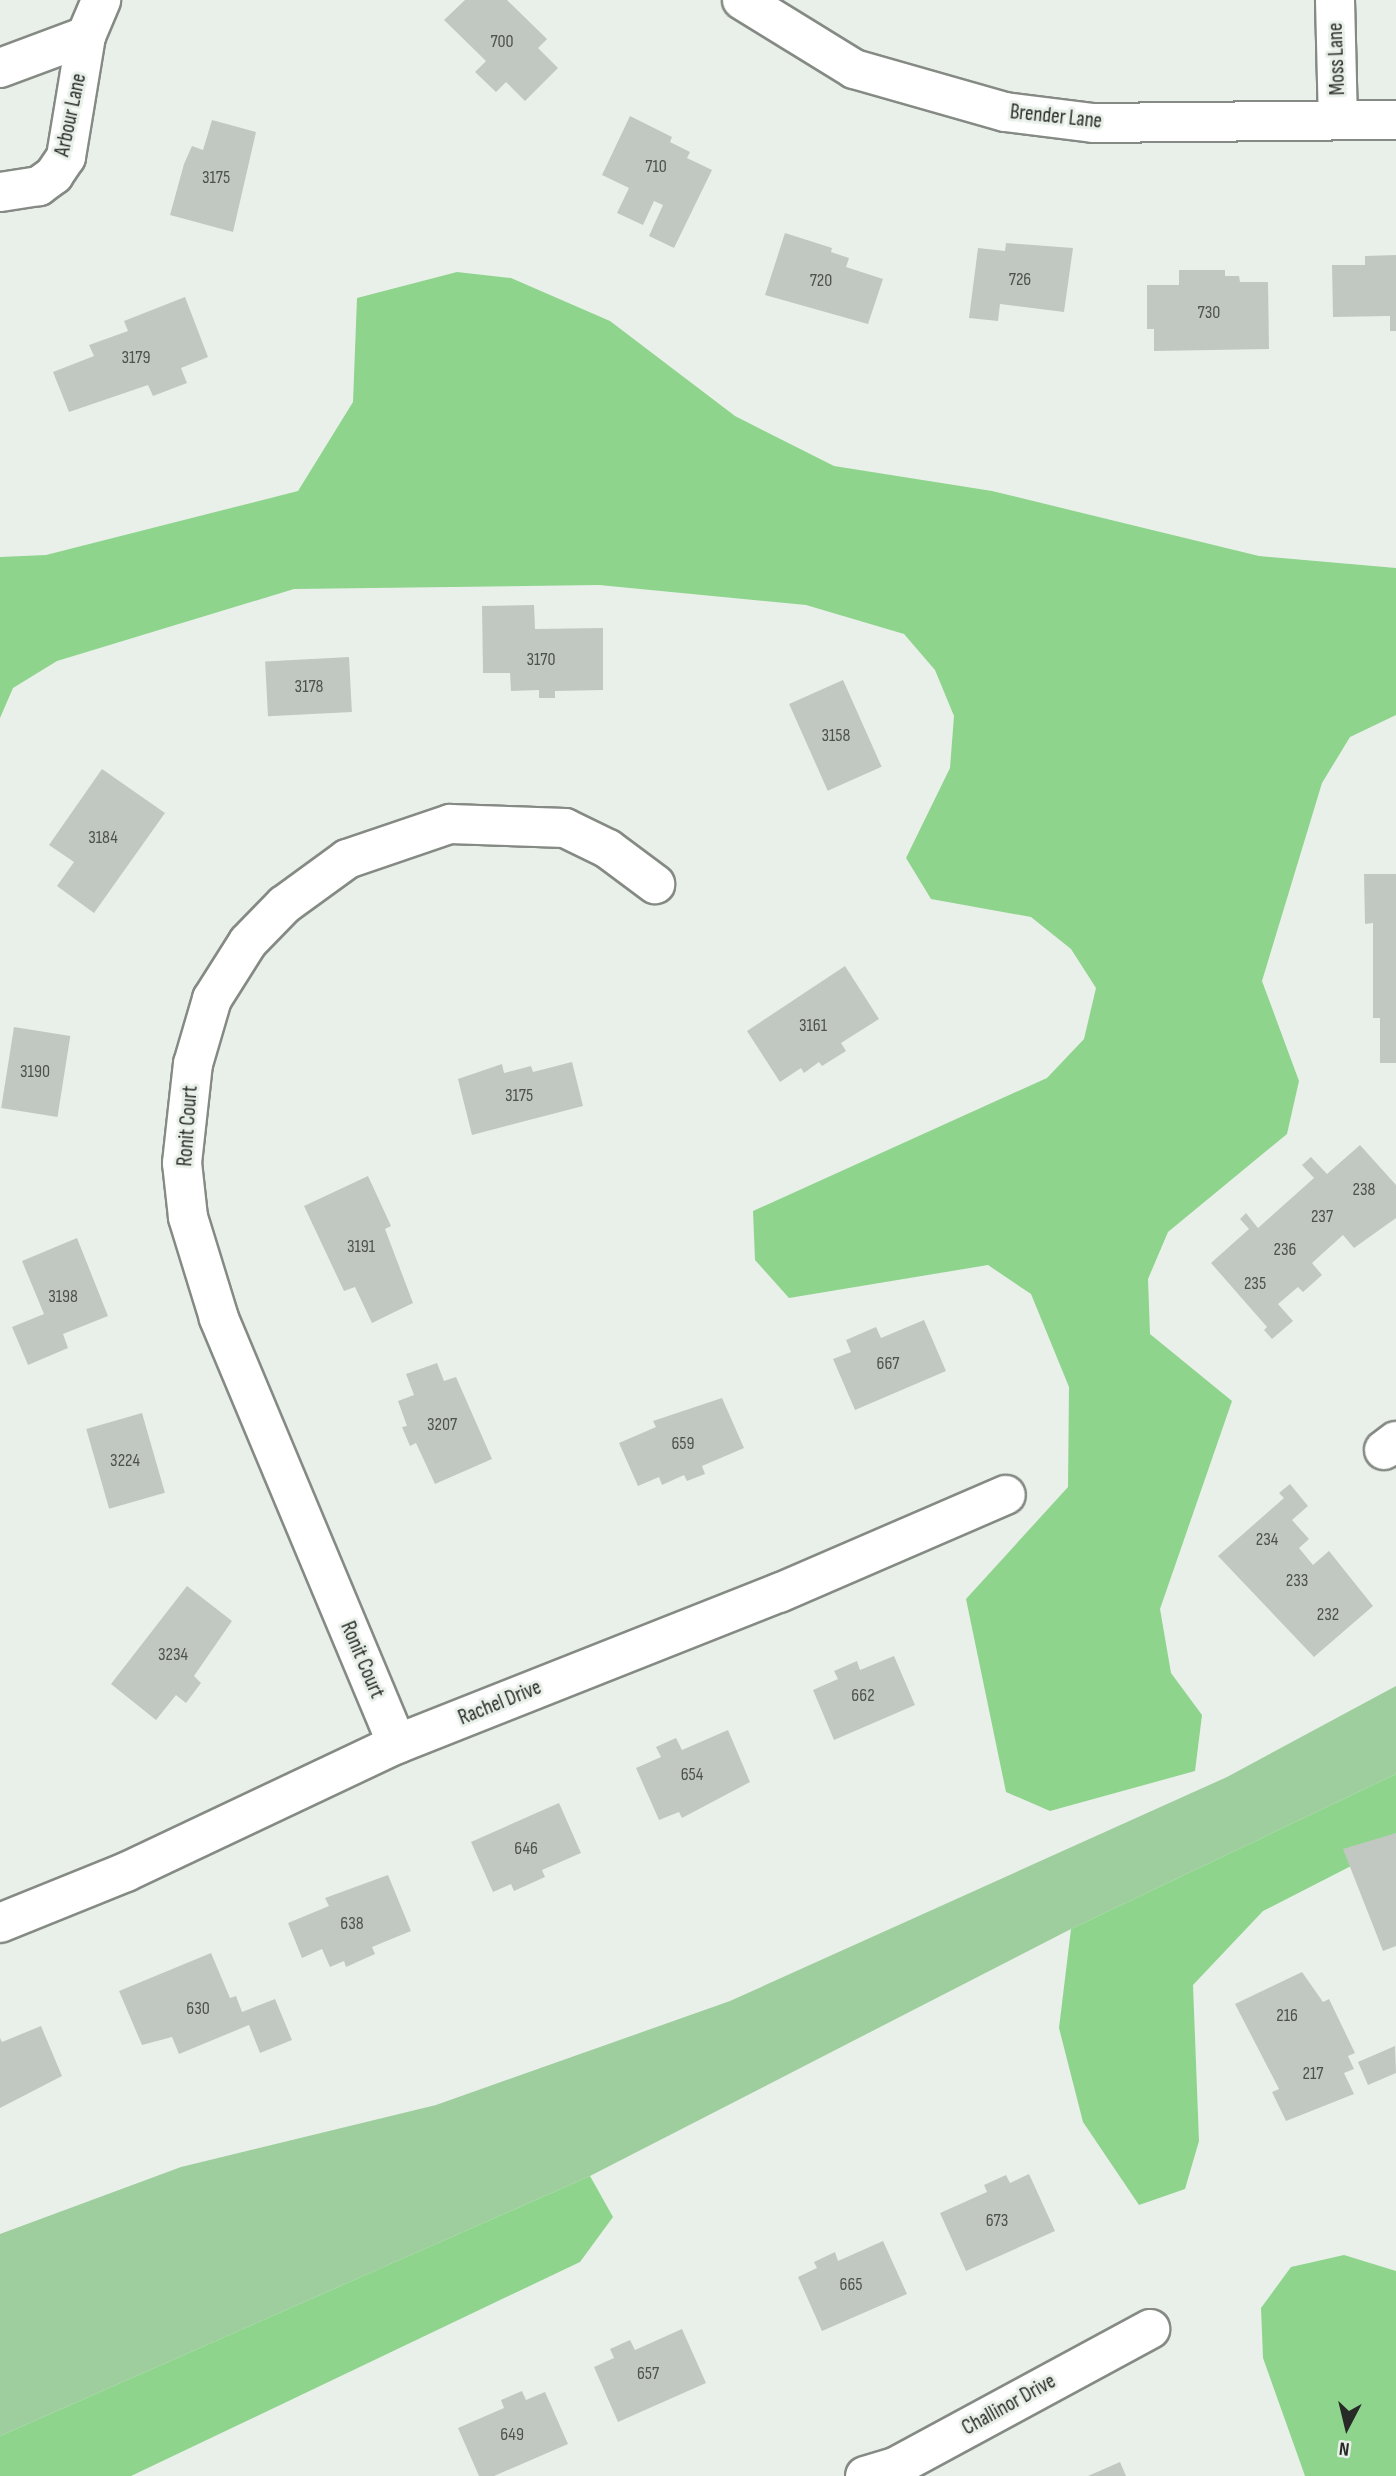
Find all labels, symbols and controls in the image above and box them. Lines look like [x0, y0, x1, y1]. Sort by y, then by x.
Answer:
street label: Moss Lane [1323, 22, 1351, 96]
house number: 700 [490, 31, 514, 53]
street label: Arbour Lane [50, 71, 92, 159]
street label: Brender Lane [1009, 100, 1103, 134]
house number: 710 [645, 156, 667, 178]
house number: 3175 [202, 167, 230, 189]
house number: 726 [1009, 269, 1031, 291]
house number: 720 [810, 270, 832, 292]
house number: 730 [1198, 302, 1220, 324]
house number: 3179 [122, 347, 150, 369]
house number: 3170 [527, 649, 555, 671]
house number: 3178 [295, 676, 323, 698]
house number: 3158 [822, 725, 850, 747]
house number: 3184 [88, 827, 118, 849]
house number: 3161 [799, 1015, 827, 1037]
house number: 3190 [20, 1061, 50, 1083]
street label: Ronit Court [173, 1085, 203, 1167]
house number: 3175 [505, 1085, 533, 1107]
house number: 238 [1353, 1179, 1375, 1201]
house number: 237 [1311, 1206, 1333, 1228]
house number: 3191 [347, 1236, 375, 1258]
house number: 236 [1274, 1239, 1296, 1261]
house number: 235 [1244, 1273, 1266, 1295]
house number: 3198 [48, 1286, 78, 1308]
house number: 667 [877, 1353, 899, 1375]
house number: 3207 [427, 1414, 457, 1436]
house number: 659 [671, 1433, 695, 1455]
house number: 3224 [110, 1450, 140, 1472]
house number: 234 [1256, 1529, 1278, 1551]
house number: 233 [1286, 1570, 1308, 1592]
house number: 232 [1317, 1604, 1339, 1626]
street label: Ronit Court [335, 1618, 389, 1702]
house number: 3234 [158, 1644, 188, 1666]
street label: Rachel Drive [455, 1675, 545, 1731]
house number: 662 [851, 1685, 875, 1707]
house number: 654 [681, 1764, 703, 1786]
house number: 646 [514, 1838, 538, 1860]
house number: 638 [340, 1913, 364, 1935]
house number: 630 [186, 1998, 210, 2020]
house number: 216 [1276, 2005, 1298, 2027]
house number: 217 [1303, 2063, 1323, 2085]
house number: 673 [986, 2210, 1008, 2232]
house number: 665 [840, 2274, 862, 2296]
house number: 657 [637, 2363, 659, 2385]
street label: Challinor Drive [958, 2369, 1060, 2441]
north arrow [1312, 2392, 1382, 2462]
house number: 649 [500, 2424, 524, 2446]
text: N [1338, 2436, 1351, 2460]

